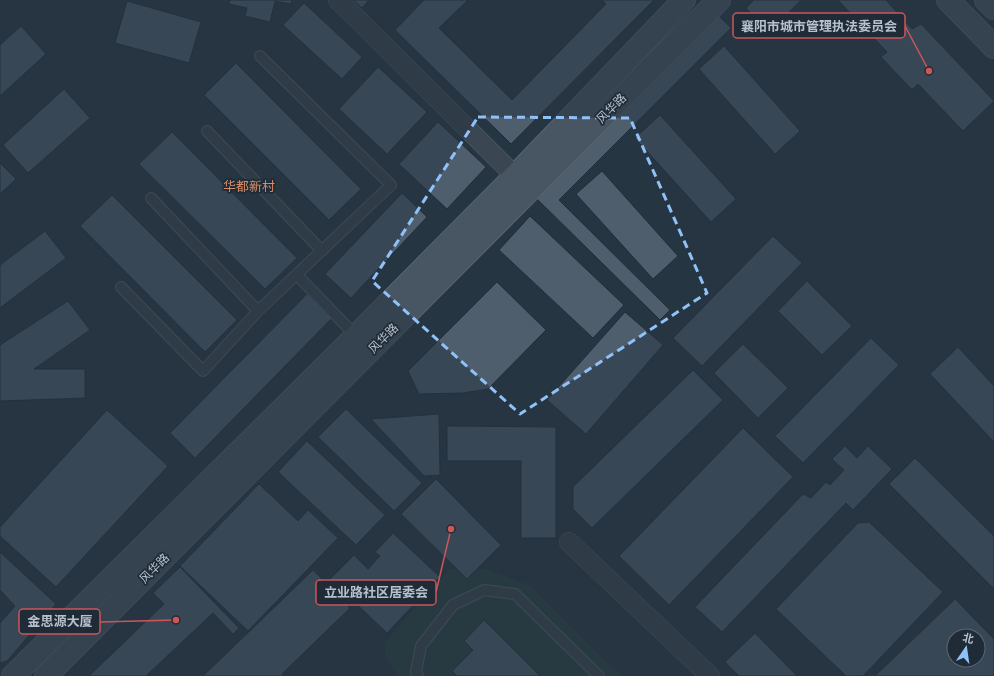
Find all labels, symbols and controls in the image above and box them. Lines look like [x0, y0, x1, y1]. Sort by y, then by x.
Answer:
callout: 襄阳市城市管理执法委员会 [733, 13, 905, 38]
text: 襄阳市城市管理执法委员会 [741, 18, 897, 34]
street label: 风华路 [593, 90, 629, 126]
district label: 华都新村 [223, 178, 275, 194]
street label: 风华路 [365, 320, 401, 356]
street label: 风华路 [136, 550, 172, 586]
callout: 立业路社区居委会 [316, 580, 436, 605]
text: 立业路社区居委会 [324, 584, 428, 600]
callout: 金思源大厦 [19, 609, 100, 634]
text: 金思源大厦 [27, 613, 93, 629]
north arrow [946, 628, 986, 668]
text: 北 [962, 630, 975, 645]

